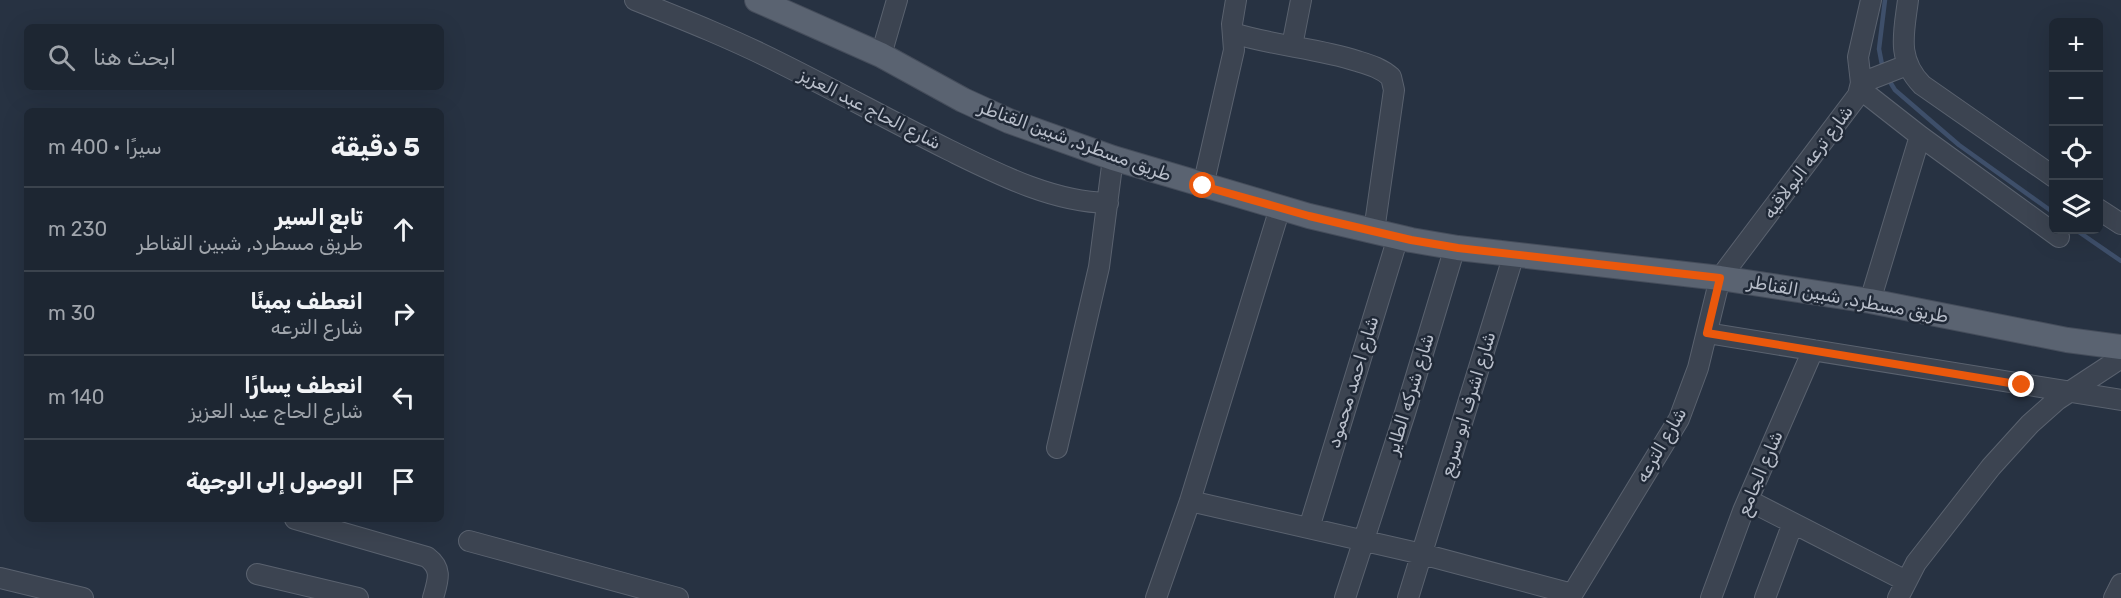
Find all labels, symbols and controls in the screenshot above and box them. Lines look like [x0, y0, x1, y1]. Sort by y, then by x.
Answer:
map controls [2049, 18, 2103, 234]
button: + [2049, 18, 2103, 72]
search box [24, 24, 444, 90]
icon: search [45, 41, 78, 74]
text: ابحث هنا [93, 44, 176, 71]
street label: شارع الحاج عبد العزيز [794, 63, 945, 155]
button: − [2049, 72, 2103, 126]
street label: طريق مسطرد, شبين القناطر [975, 96, 1174, 186]
street label: شارع ترعه البولاقيه [1758, 101, 1859, 224]
button: locate [2049, 126, 2103, 180]
text: 5 دقيقة [331, 132, 420, 163]
text: سيرًا · 400 m [48, 135, 162, 159]
route start [1189, 172, 1215, 198]
button: layers [2049, 180, 2103, 234]
text: تابع السير [275, 204, 363, 231]
icon: ahead [387, 213, 420, 246]
text: 230 m [48, 217, 107, 241]
text: طريق مسطرد, شبين القناطر [137, 231, 363, 255]
street label: طريق مسطرد, شبين القناطر [1745, 270, 1950, 328]
text: انعطف يمينًا [250, 288, 363, 315]
icon: right [387, 297, 420, 330]
text: 30 m [48, 301, 95, 325]
street label: شارع احمد محمود [1322, 313, 1384, 451]
text: شارع الترعه [271, 315, 363, 339]
street label: شارع اشرف ابو سريع [1436, 329, 1502, 479]
street label: شارع شركه الطاير [1381, 331, 1440, 459]
route end [2008, 371, 2034, 397]
text: انعطف يسارًا [244, 372, 363, 399]
icon: left [387, 381, 420, 414]
text: 140 m [48, 385, 104, 409]
text: شارع الحاج عبد العزيز [189, 399, 363, 423]
street label: شارع الترعه [1631, 404, 1692, 487]
street label: شارع الجامع [1732, 427, 1790, 519]
icon: arrive [387, 465, 420, 498]
text: الوصول إلى الوجهة [186, 468, 363, 495]

